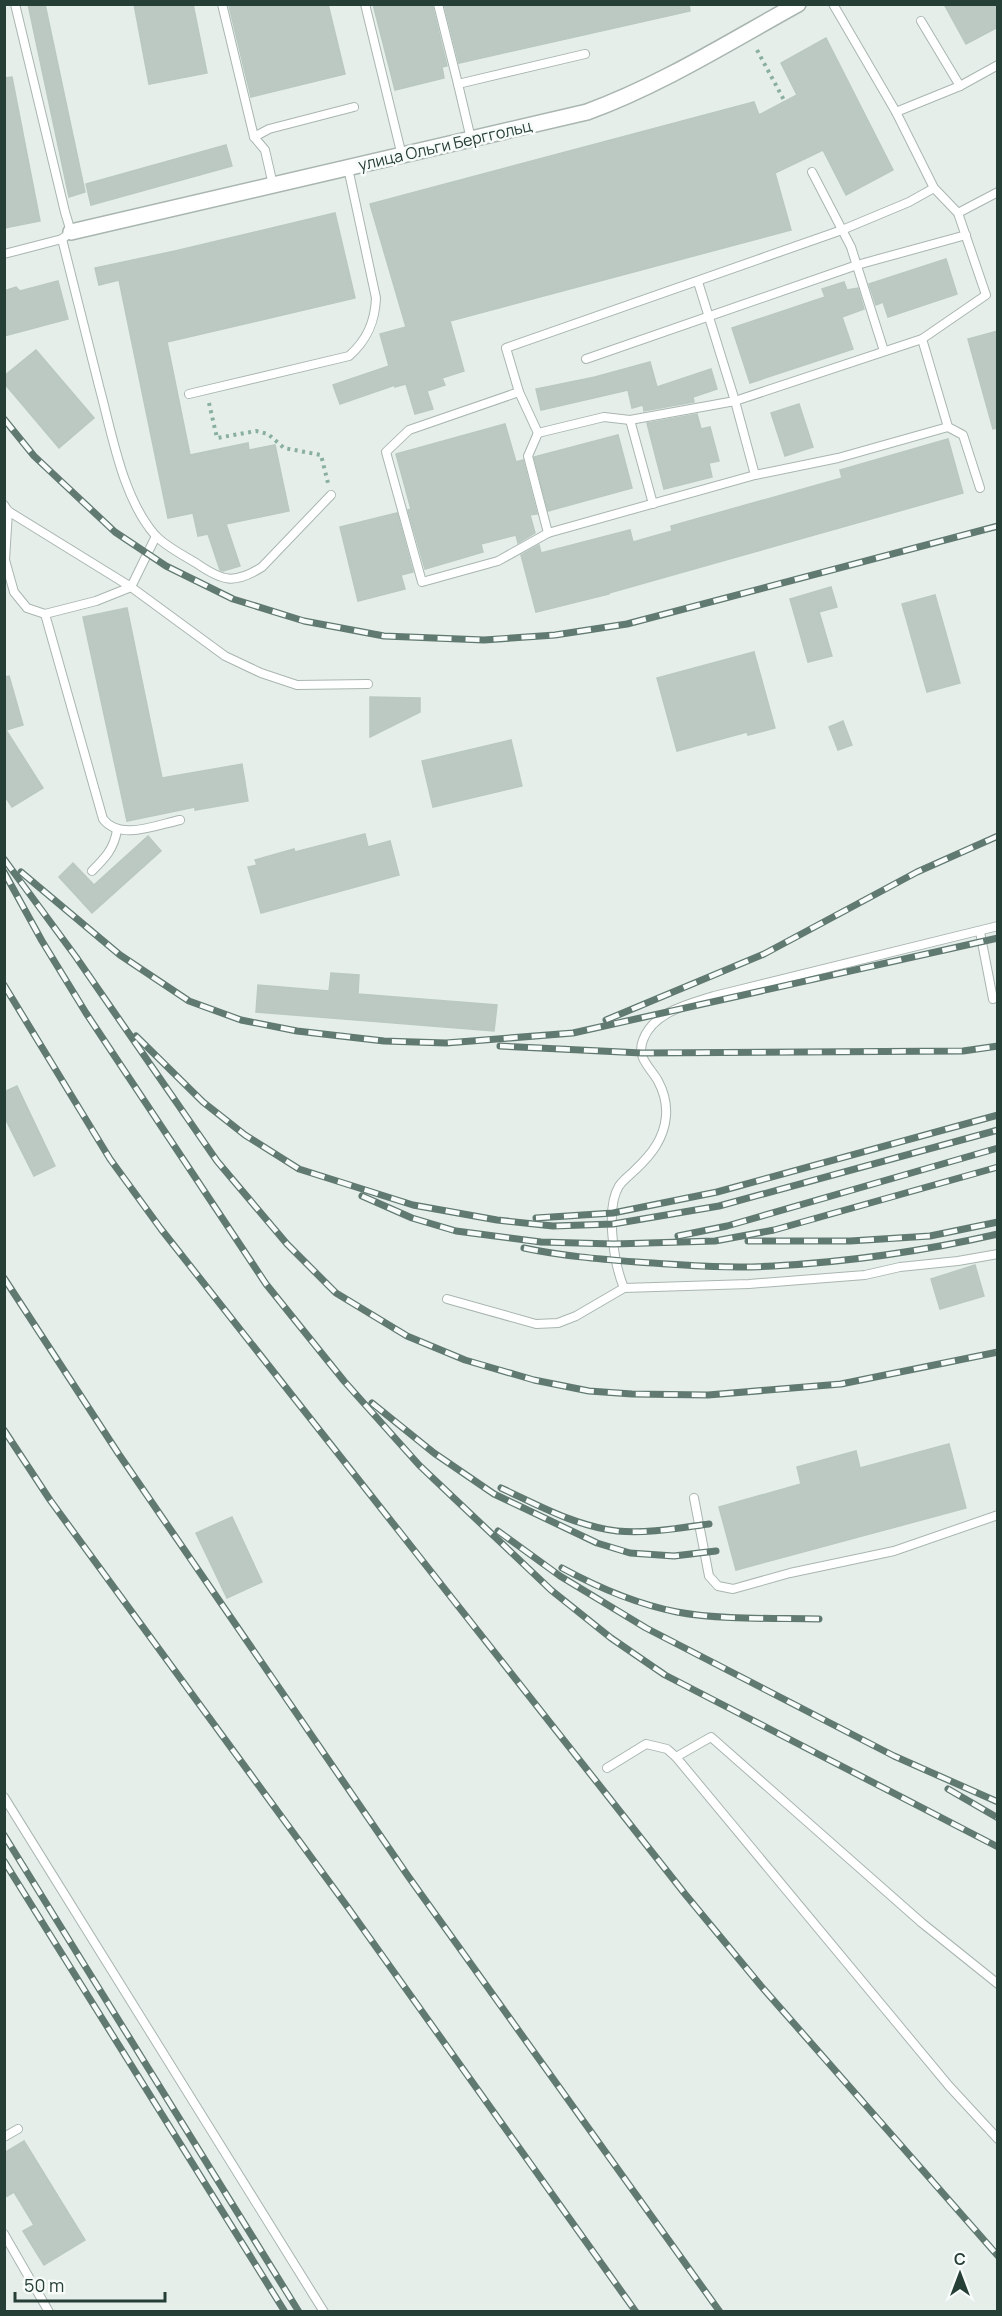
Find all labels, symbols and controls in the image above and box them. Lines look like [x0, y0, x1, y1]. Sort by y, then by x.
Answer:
street label: улица Ольги Берггольц [356, 114, 534, 176]
north arrow [930, 2244, 990, 2304]
text: С [954, 2248, 966, 2270]
scale bar [15, 2265, 165, 2303]
text: 50 m [24, 2273, 64, 2297]

